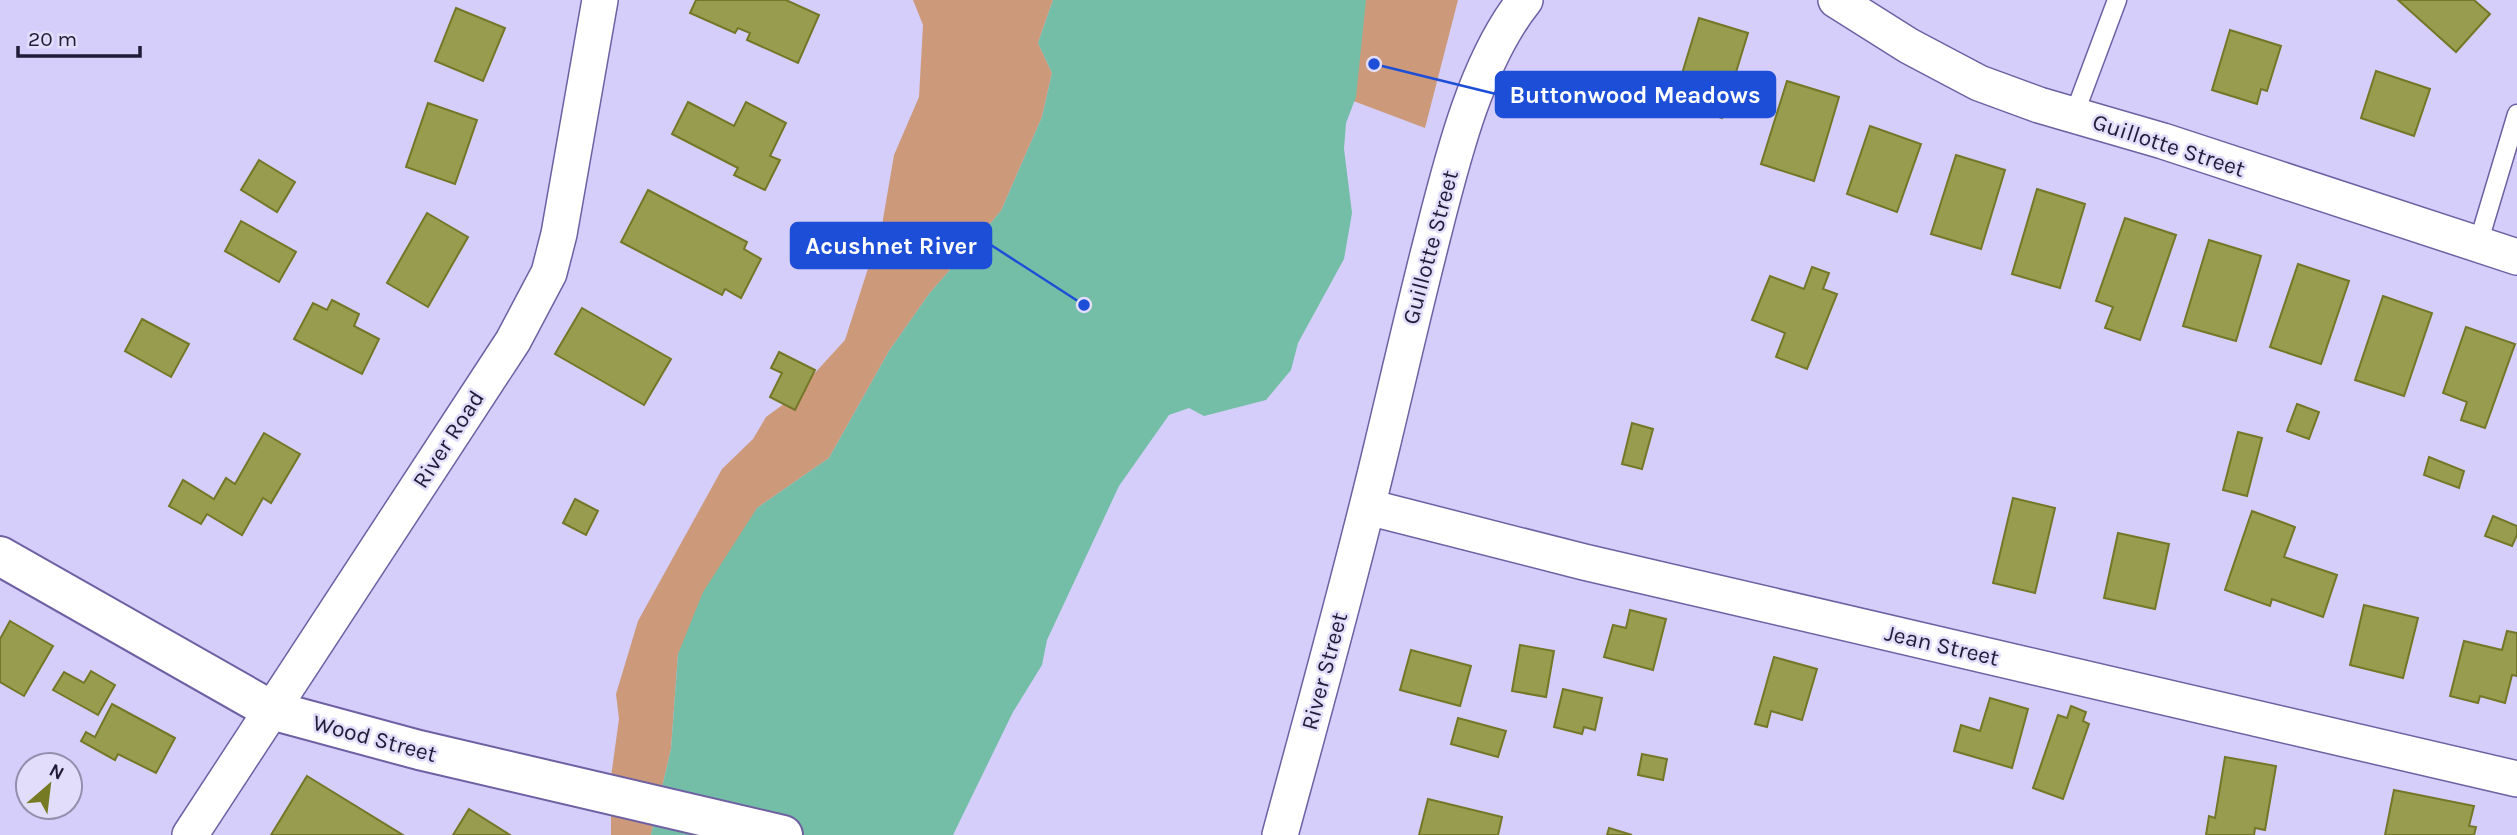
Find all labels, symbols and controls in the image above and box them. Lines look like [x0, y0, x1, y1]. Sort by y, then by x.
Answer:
scale bar [18, 14, 140, 58]
text: 20 m [28, 27, 77, 51]
callout: Buttonwood Meadows [1496, 72, 1775, 117]
text: Buttonwood Meadows [1509, 81, 1761, 109]
street label: Guillotte Street [2089, 108, 2249, 183]
street label: Guillotte Street [1397, 167, 1464, 327]
callout: Acushnet River [791, 223, 991, 268]
text: Acushnet River [805, 232, 977, 260]
street label: River Road [407, 385, 490, 493]
street label: River Street [1296, 609, 1353, 733]
street label: Jean Street [1882, 619, 2002, 672]
street label: Wood Street [310, 709, 440, 768]
north arrow [14, 751, 84, 821]
text: N [45, 759, 68, 785]

